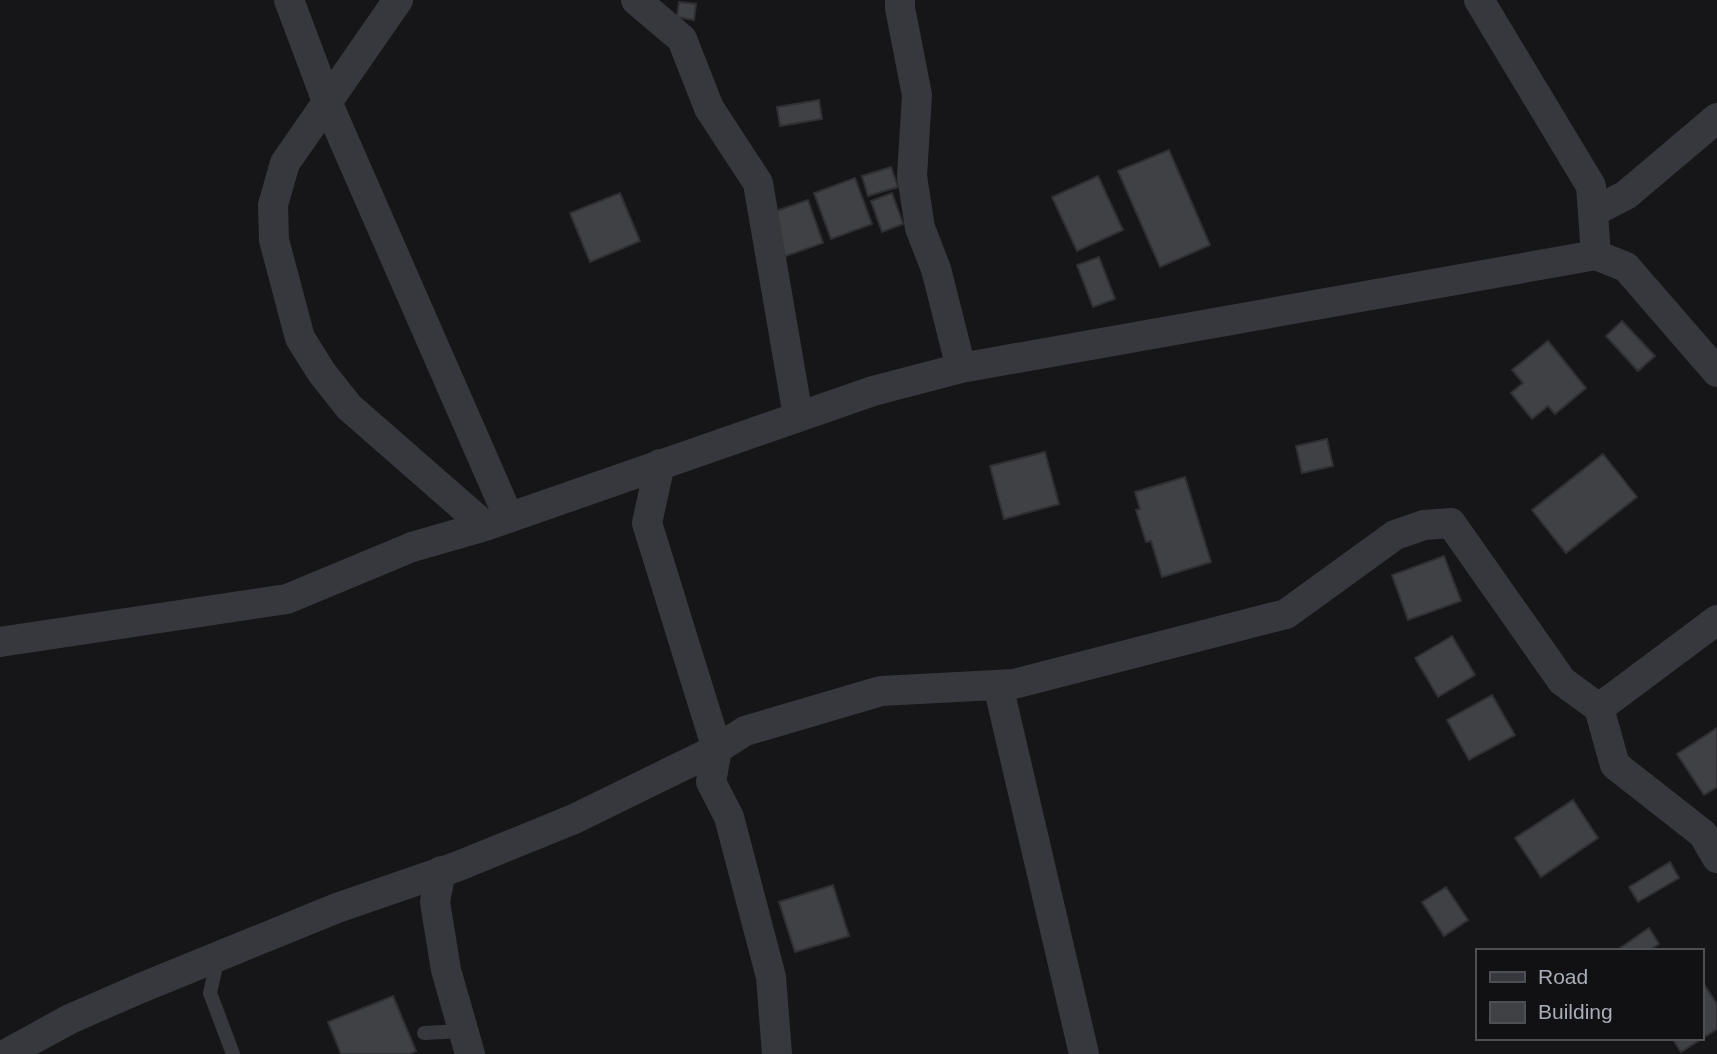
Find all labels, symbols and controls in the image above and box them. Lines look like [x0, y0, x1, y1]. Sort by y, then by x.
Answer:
legend [1476, 949, 1703, 1040]
text: Road [1538, 965, 1588, 988]
text: Building [1538, 1000, 1613, 1023]

